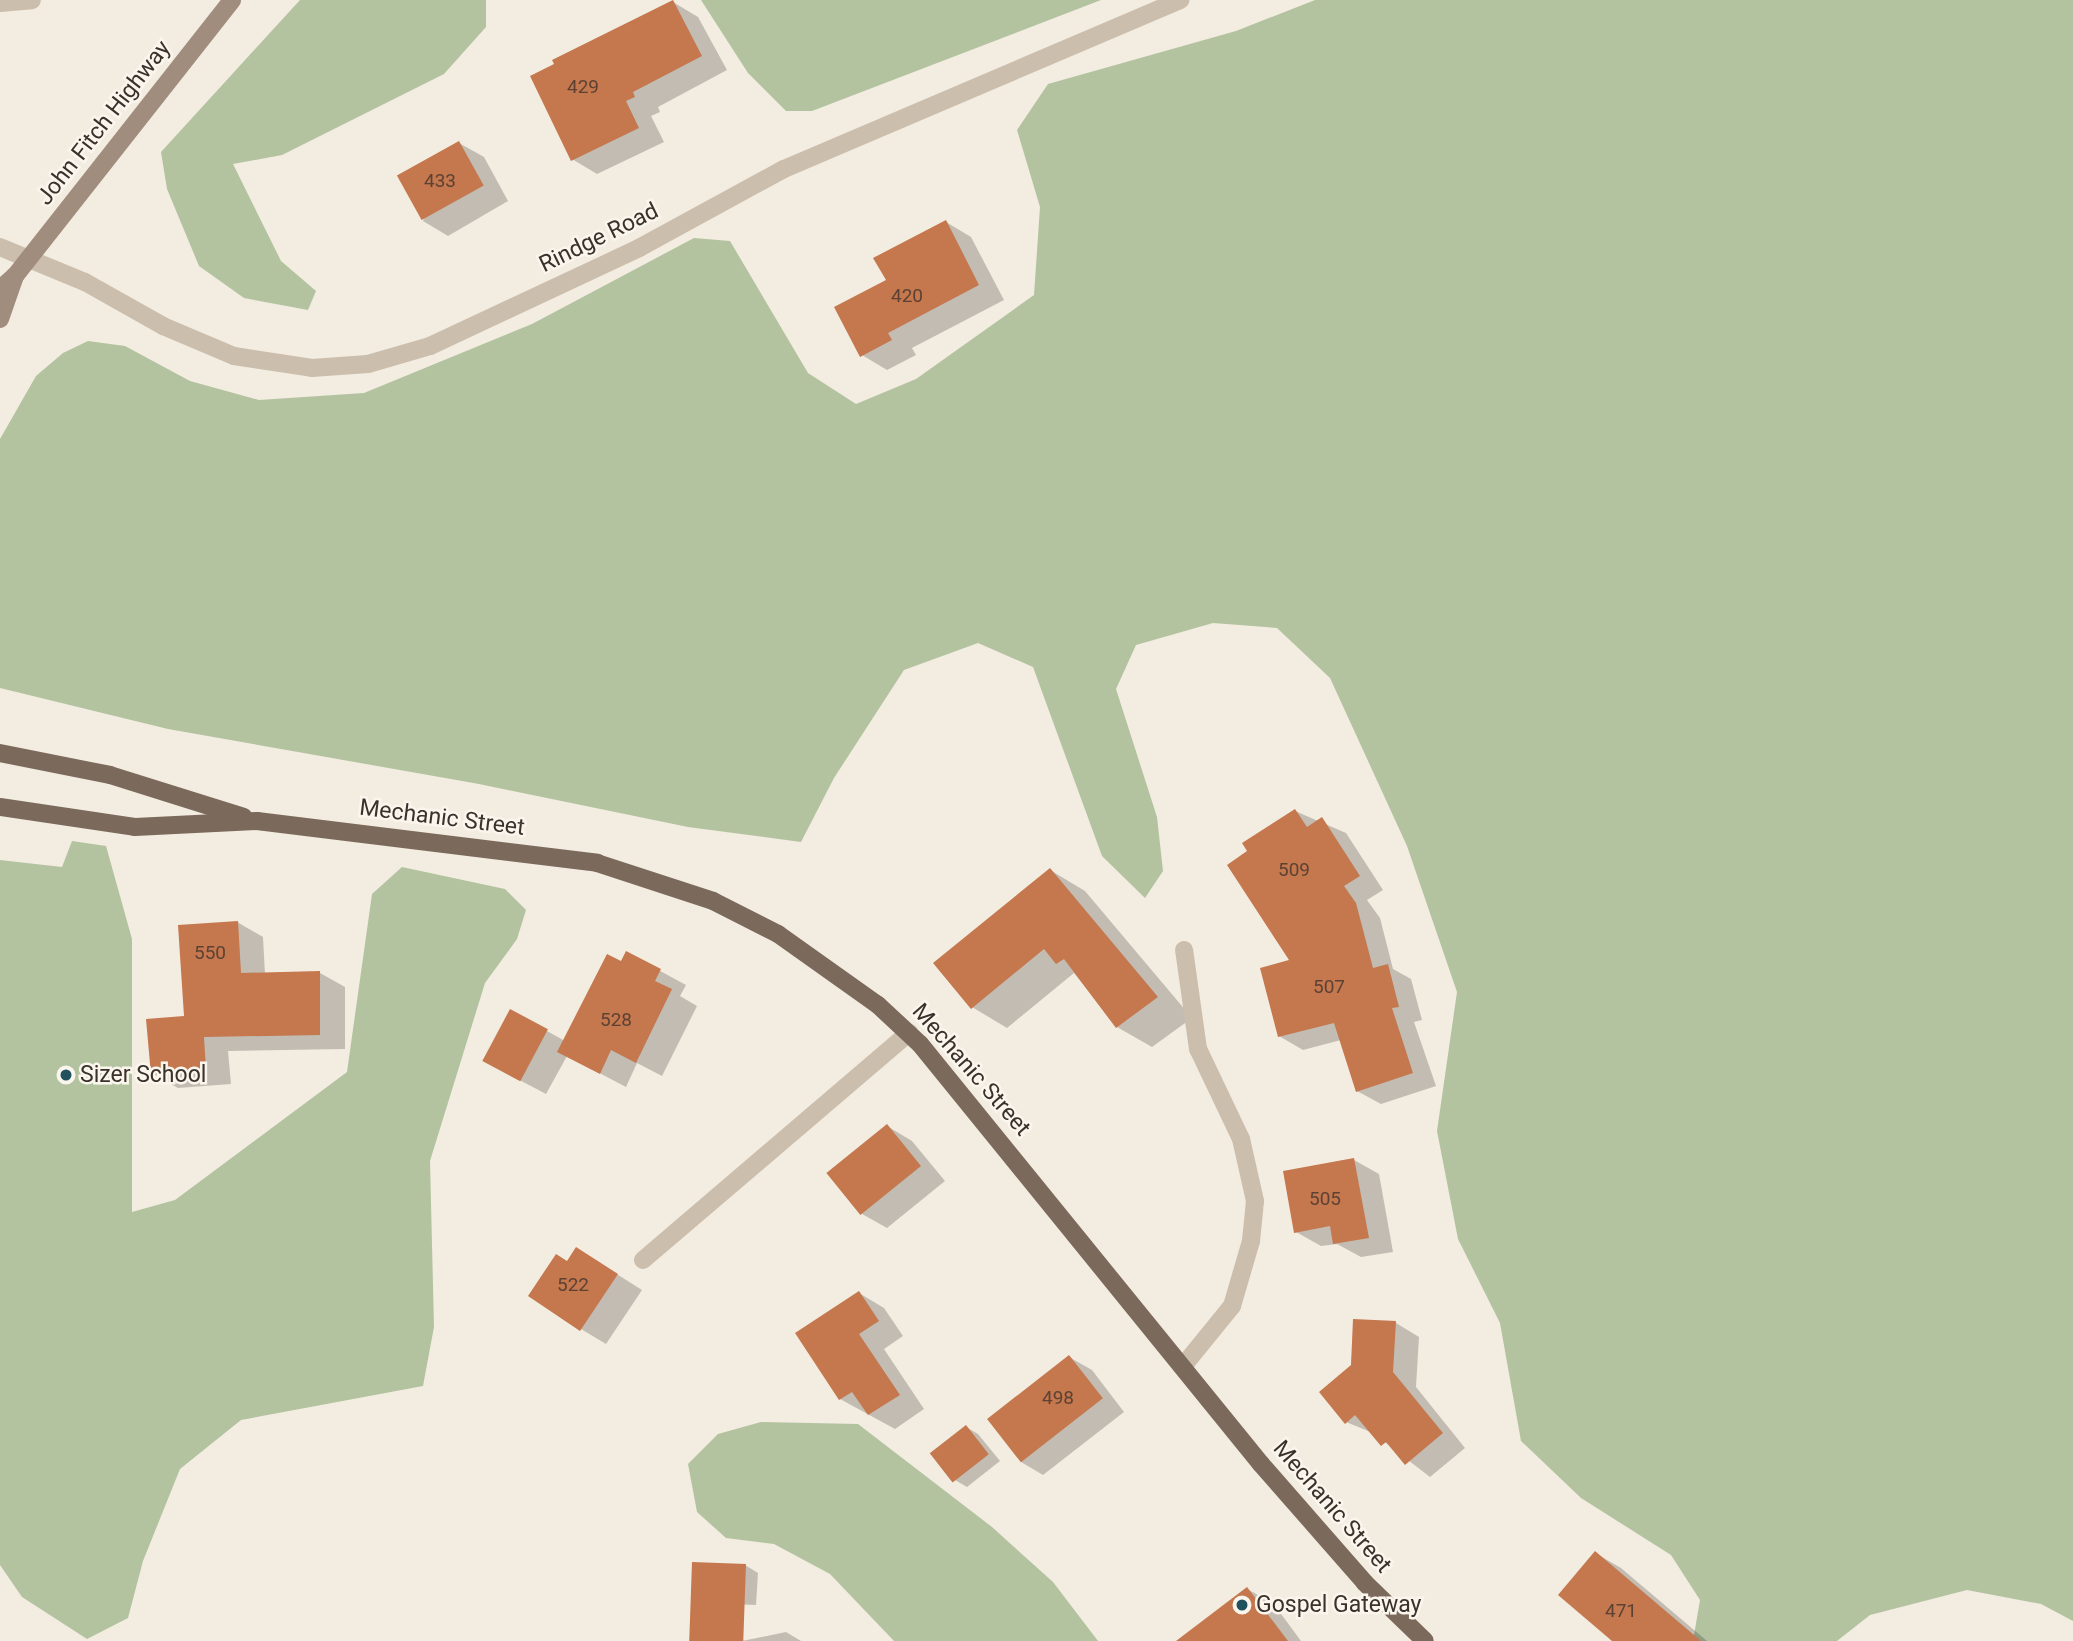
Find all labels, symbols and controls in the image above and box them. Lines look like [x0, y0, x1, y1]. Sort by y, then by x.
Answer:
street label: John Fitch Highway [31, 35, 177, 211]
house number: 429 [567, 76, 599, 98]
house number: 433 [424, 170, 456, 192]
street label: Rindge Road [535, 197, 663, 279]
house number: 420 [891, 285, 923, 307]
street label: Mechanic Street [358, 794, 526, 842]
house number: 509 [1278, 859, 1310, 881]
house number: 550 [194, 942, 226, 964]
house number: 507 [1313, 976, 1345, 998]
street label: Mechanic Street [906, 998, 1036, 1142]
house number: 528 [600, 1009, 632, 1031]
place label: Sizer School [80, 1061, 206, 1089]
marker: Sizer School [58, 1067, 74, 1083]
house number: 505 [1309, 1188, 1341, 1210]
house number: 522 [557, 1274, 589, 1296]
house number: 498 [1042, 1387, 1074, 1409]
street label: Mechanic Street [1267, 1435, 1397, 1579]
place label: Gospel Gateway [1256, 1591, 1421, 1619]
marker: Gospel Gateway [1234, 1597, 1250, 1613]
house number: 471 [1605, 1600, 1637, 1622]

